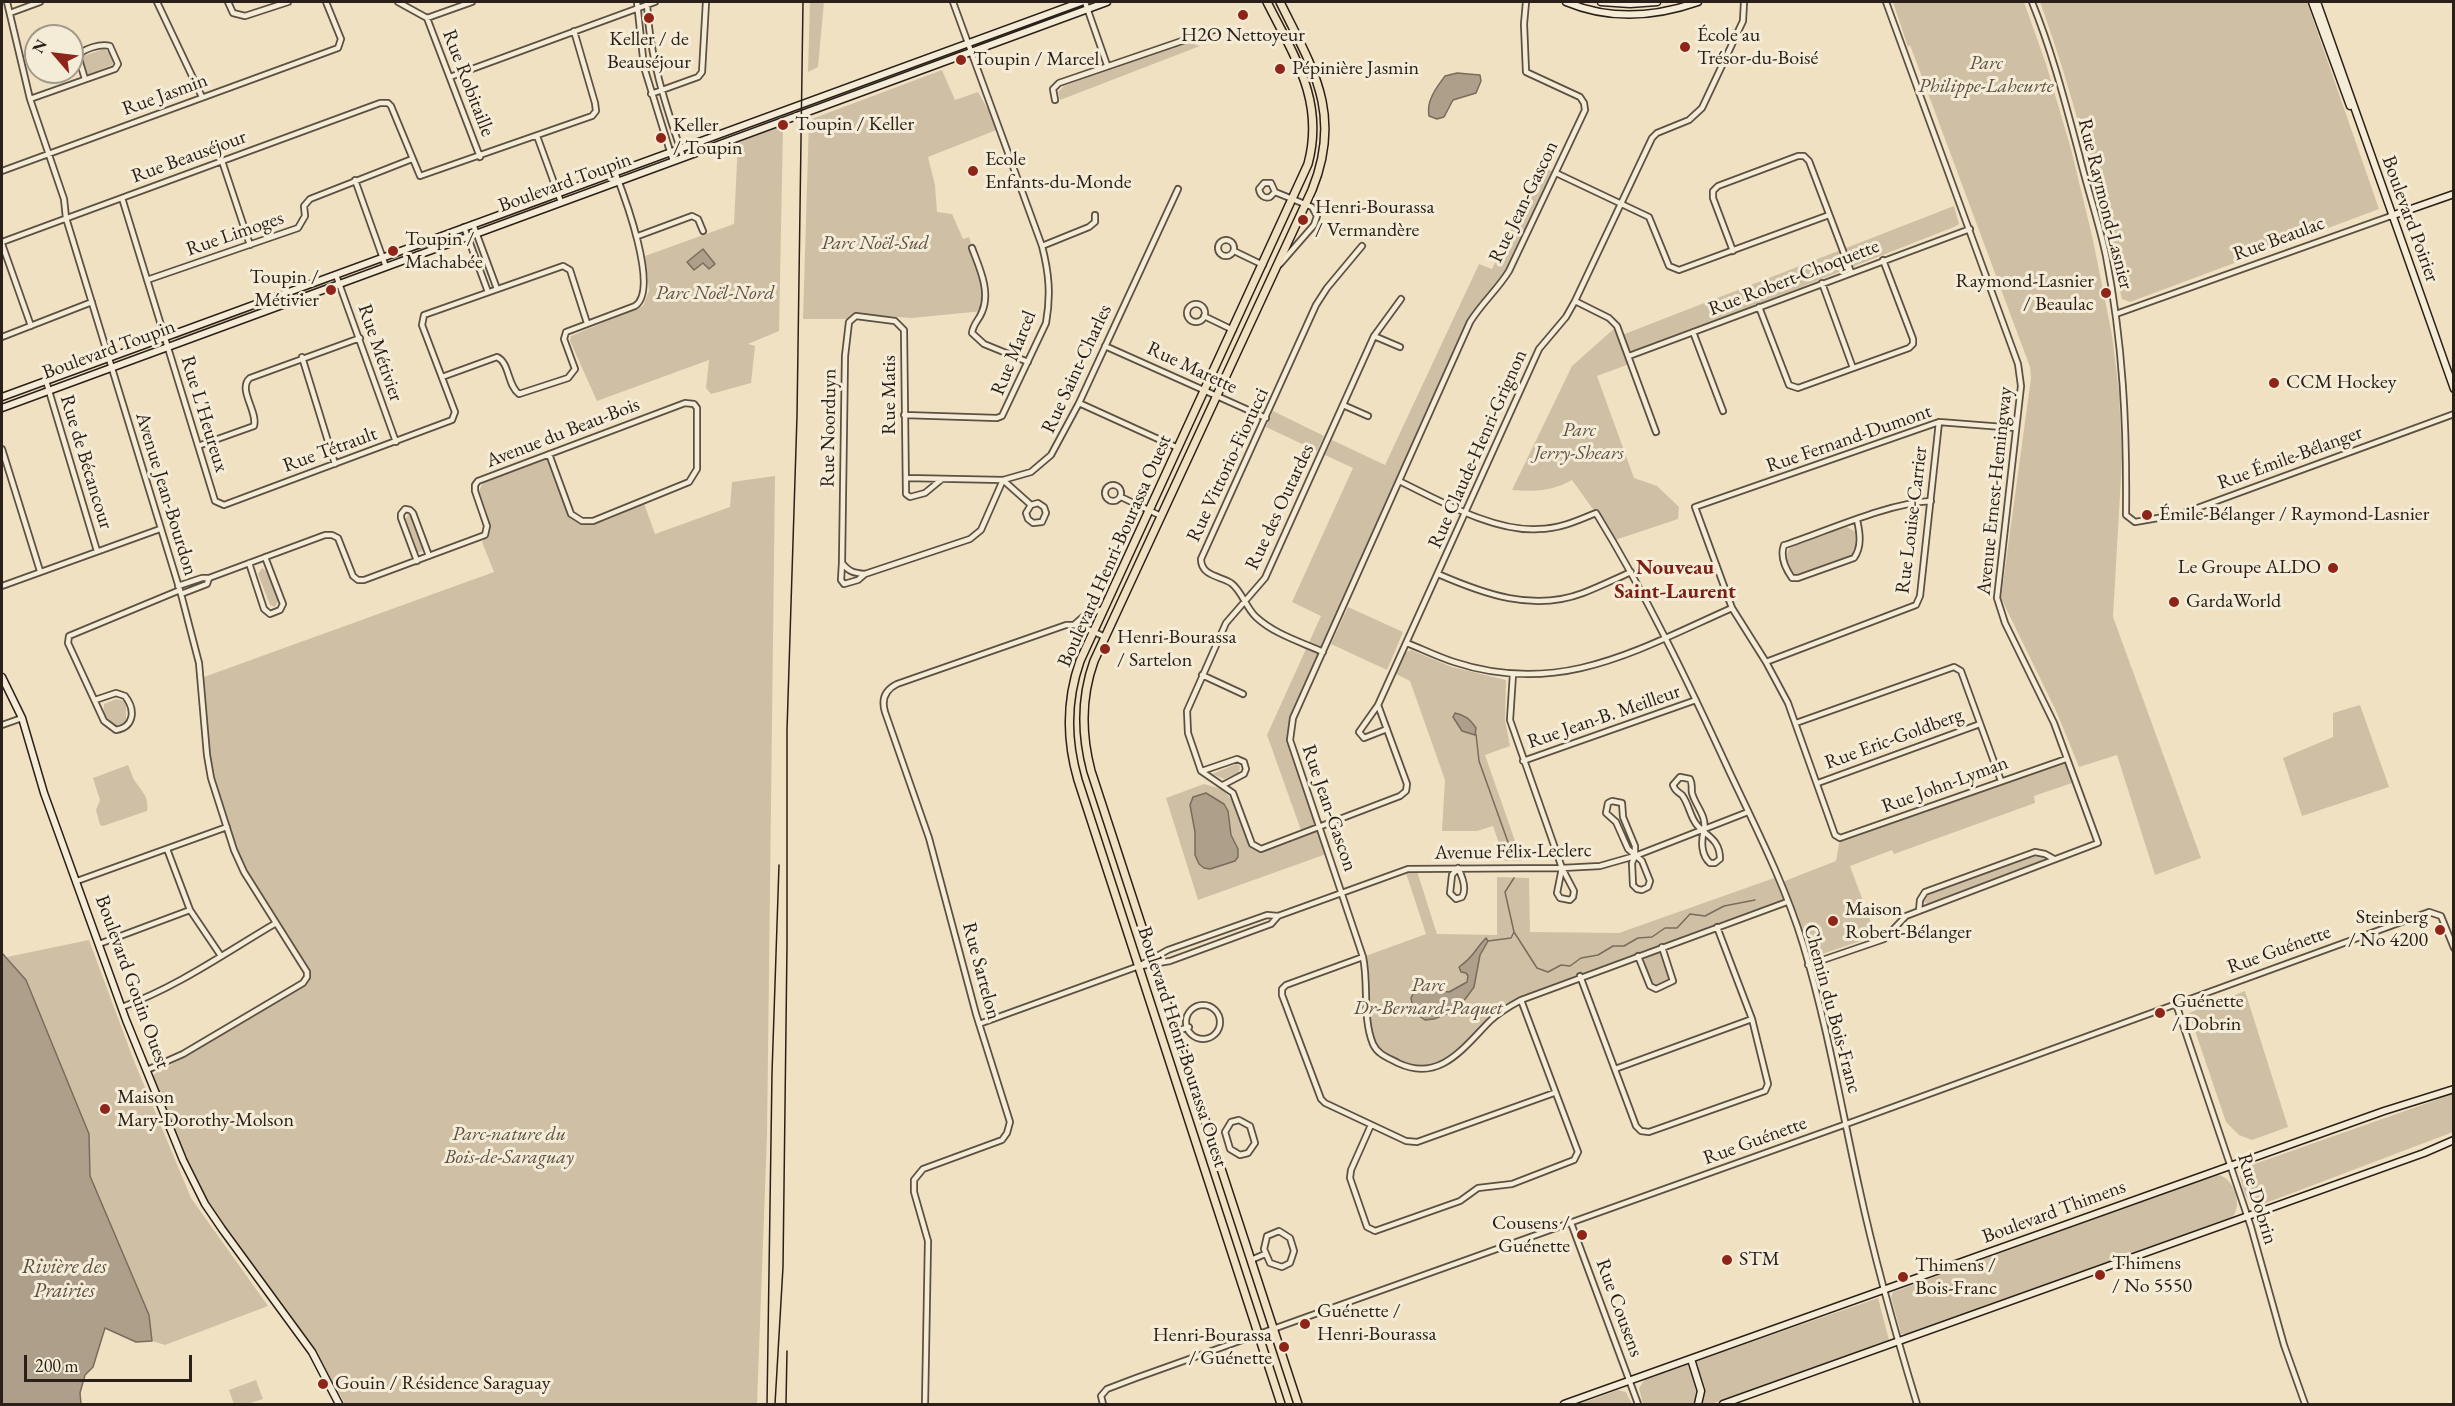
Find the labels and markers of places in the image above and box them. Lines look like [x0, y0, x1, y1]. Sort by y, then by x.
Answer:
marker: H2O Nettoyeur [1236, 8, 1250, 22]
marker: Keller / de Beauséjour [642, 11, 656, 25]
place label: H2O Nettoyeur [1181, 24, 1305, 48]
place label: École au Trésor-du-Boisé [1697, 24, 1818, 71]
place label: Keller / de Beauséjour [607, 28, 691, 75]
marker: École au Trésor-du-Boisé [1678, 40, 1692, 54]
place label: Toupin / Marcel [973, 48, 1099, 72]
marker: Toupin / Marcel [954, 53, 968, 67]
place label: Pépinière Jasmin [1292, 57, 1419, 81]
marker: Pépinière Jasmin [1273, 62, 1287, 76]
place label: Toupin / Keller [795, 113, 914, 137]
place label: Keller / Toupin [673, 114, 743, 161]
marker: Toupin / Keller [776, 118, 790, 132]
marker: Keller / Toupin [654, 131, 668, 145]
place label: Ecole Enfants-du-Monde [985, 148, 1132, 195]
marker: Ecole Enfants-du-Monde [966, 164, 980, 178]
place label: Henri-Bourassa / Vermandère [1315, 196, 1434, 243]
marker: Henri-Bourassa / Vermandère [1296, 213, 1310, 227]
place label: Toupin / Machabée [405, 228, 483, 275]
marker: Toupin / Machabée [386, 244, 400, 258]
place label: Toupin / Métivier [249, 266, 319, 313]
place label: Raymond-Lasnier / Beaulac [1956, 270, 2094, 317]
marker: Toupin / Métivier [324, 283, 338, 297]
marker: Raymond-Lasnier / Beaulac [2099, 286, 2113, 300]
place label: CCM Hockey [2286, 371, 2397, 395]
marker: CCM Hockey [2267, 376, 2281, 390]
place label: Émile-Bélanger / Raymond-Lasnier [2159, 503, 2429, 527]
marker: Émile-Bélanger / Raymond-Lasnier [2140, 508, 2154, 522]
place label: Le Groupe ALDO [2178, 556, 2321, 580]
marker: Le Groupe ALDO [2326, 561, 2340, 575]
place label: GardaWorld [2186, 590, 2281, 614]
marker: GardaWorld [2167, 595, 2181, 609]
place label: Henri-Bourassa / Sartelon [1117, 626, 1236, 673]
marker: Henri-Bourassa / Sartelon [1098, 642, 1112, 656]
place label: Maison Robert-Bélanger [1845, 898, 1972, 945]
place label: Steinberg / No 4200 [2348, 906, 2428, 953]
marker: Maison Robert-Bélanger [1826, 914, 1840, 928]
marker: Steinberg / No 4200 [2433, 923, 2447, 937]
place label: Guénette / Dobrin [2172, 990, 2244, 1037]
marker: Guénette / Dobrin [2153, 1006, 2167, 1020]
place label: Maison Mary-Dorothy-Molson [117, 1086, 294, 1133]
marker: Maison Mary-Dorothy-Molson [98, 1102, 112, 1116]
place label: Cousens / Guénette [1492, 1212, 1570, 1259]
marker: Cousens / Guénette [1575, 1228, 1589, 1242]
place label: STM [1739, 1248, 1780, 1272]
place label: Thimens / No 5550 [2112, 1252, 2192, 1299]
marker: STM [1720, 1253, 1734, 1267]
place label: Thimens / Bois-Franc [1915, 1254, 1997, 1301]
marker: Thimens / No 5550 [2093, 1268, 2107, 1282]
marker: Thimens / Bois-Franc [1896, 1270, 1910, 1284]
place label: Guénette / Henri-Bourassa [1317, 1300, 1436, 1347]
marker: Guénette / Henri-Bourassa [1298, 1317, 1312, 1331]
place label: Henri-Bourassa / Guénette [1153, 1324, 1272, 1371]
marker: Henri-Bourassa / Guénette [1277, 1340, 1291, 1354]
place label: Gouin / Résidence Saraguay [335, 1372, 551, 1396]
marker: Gouin / Résidence Saraguay [316, 1377, 330, 1391]

